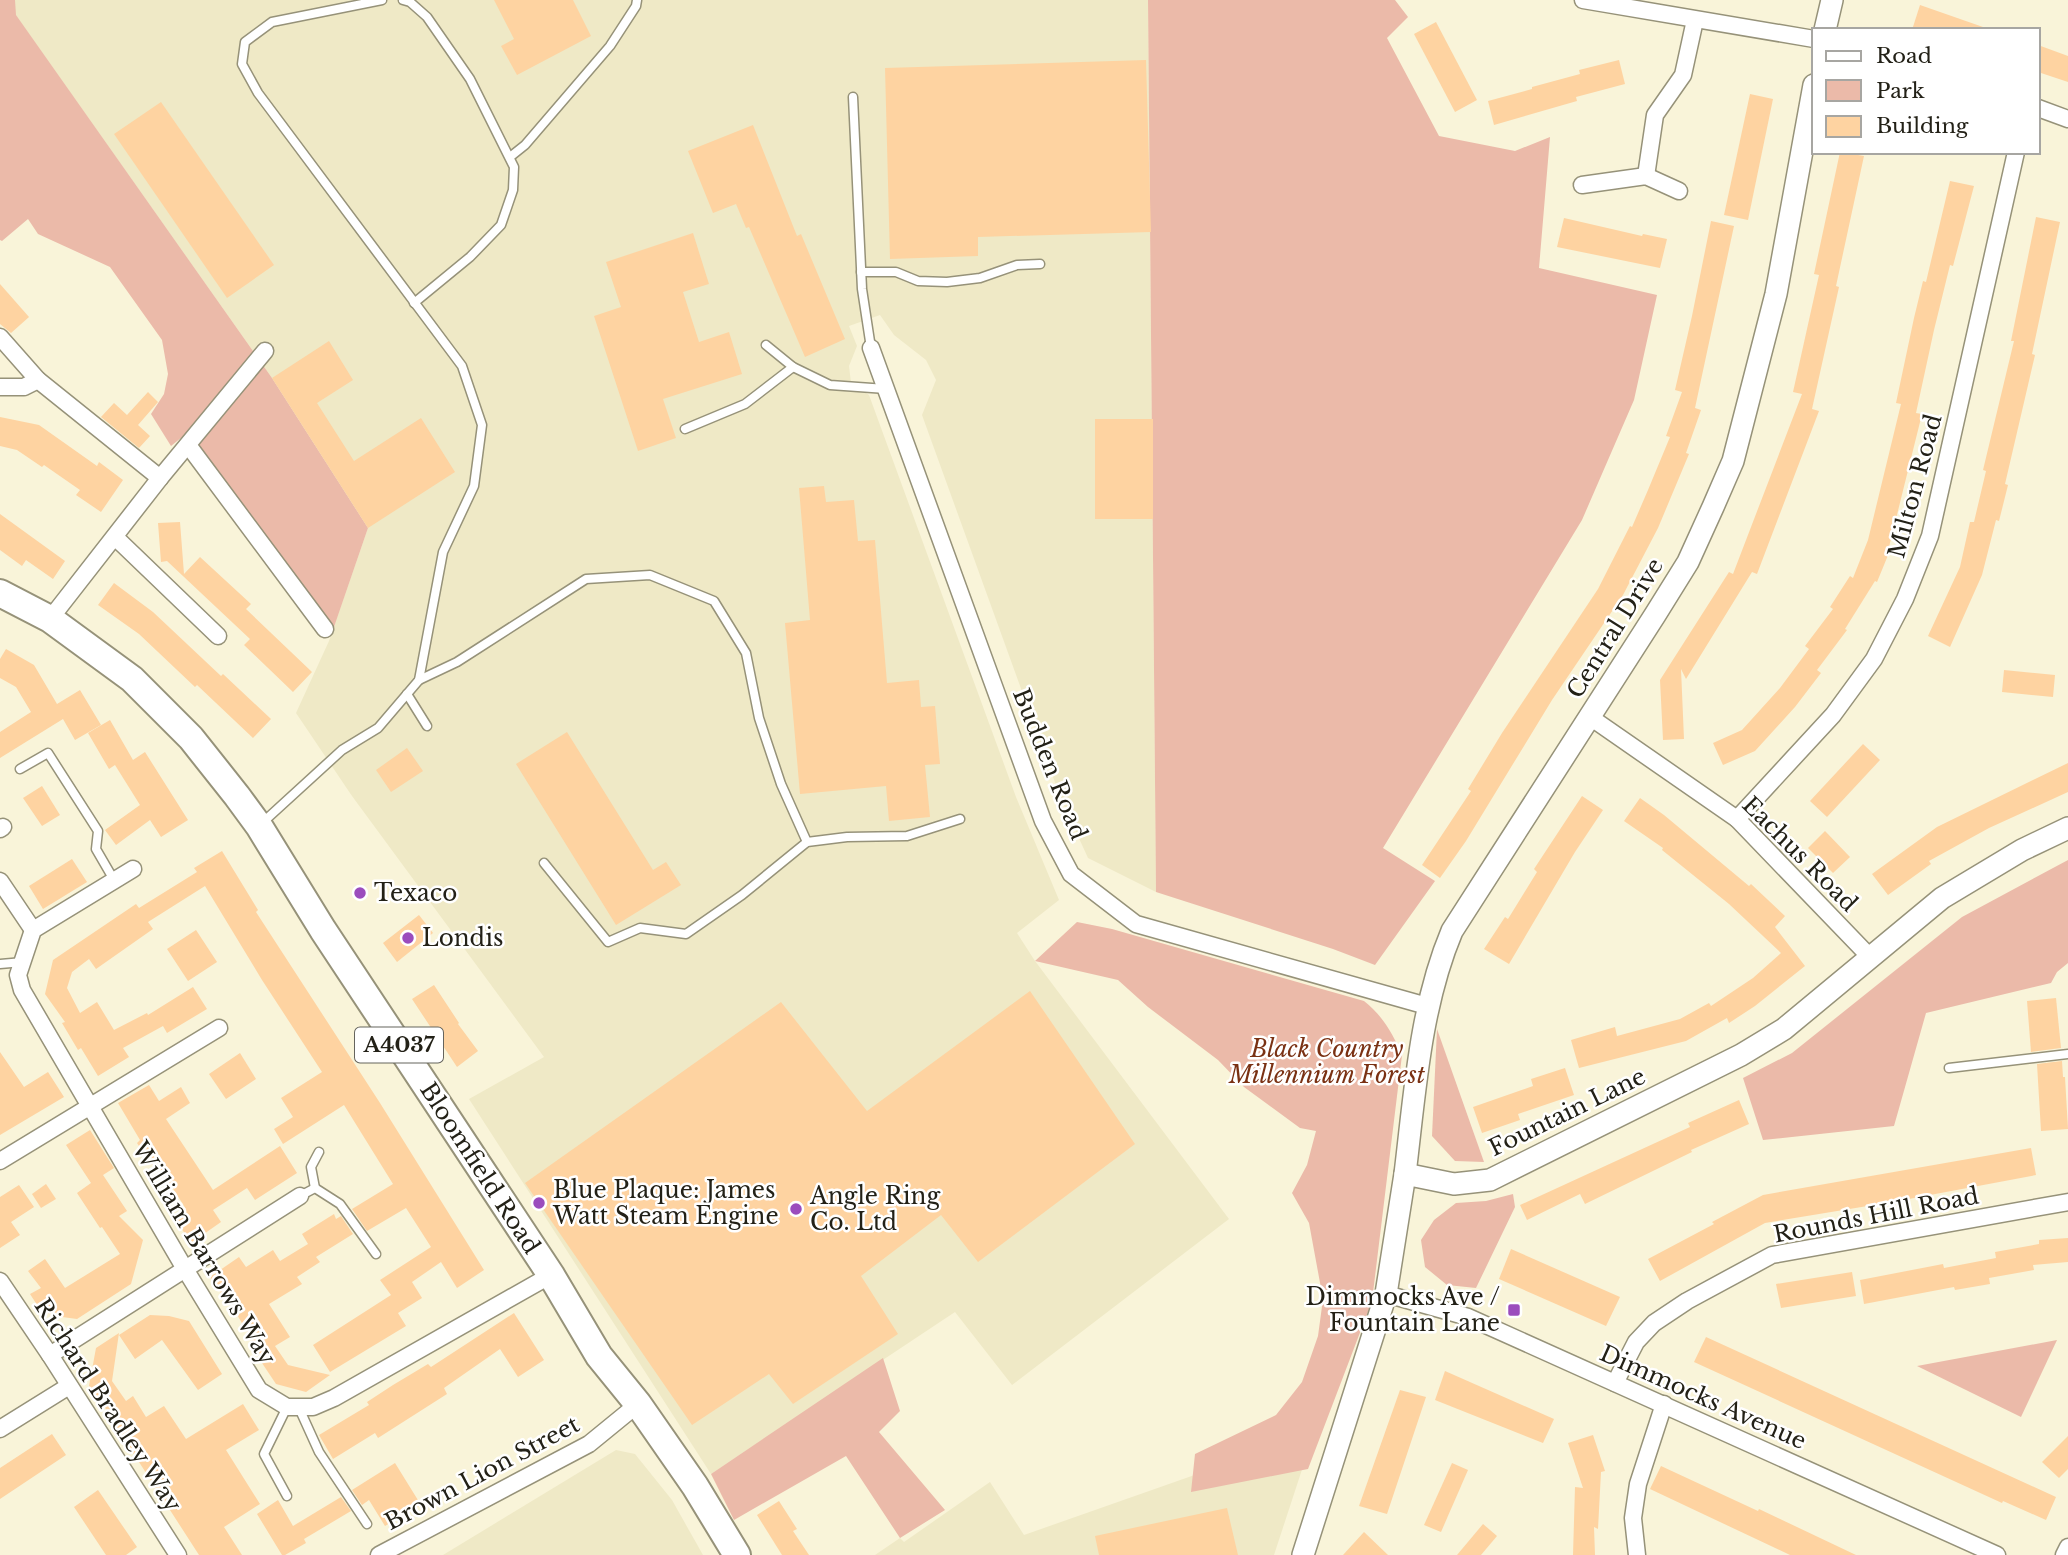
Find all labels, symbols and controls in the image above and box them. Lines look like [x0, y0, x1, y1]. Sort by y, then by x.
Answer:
legend [1812, 28, 2040, 154]
text: Road [1876, 43, 1932, 69]
text: Park [1876, 78, 1925, 104]
text: Building [1876, 113, 1969, 139]
street label: Milton Road [1882, 411, 1948, 561]
street label: Central Drive [1561, 553, 1669, 703]
street label: Budden Road [1007, 684, 1093, 844]
street label: Eachus Road [1737, 791, 1863, 917]
place label: Texaco [374, 879, 457, 907]
marker: Texaco [352, 885, 368, 901]
place label: Londis [422, 924, 503, 952]
marker: Londis [400, 930, 416, 946]
road number: A4037 [355, 1028, 443, 1062]
park label: Black Country Millennium Forest [1228, 1035, 1426, 1089]
street label: Fountain Lane [1484, 1062, 1650, 1162]
street label: Bloomfield Road [414, 1077, 546, 1259]
street label: William Barrows Way [126, 1135, 282, 1370]
place label: Blue Plaque: James Watt Steam Engine [552, 1176, 779, 1230]
street label: Rounds Hill Road [1771, 1181, 1981, 1249]
place label: Angle Ring Co. Ltd [809, 1182, 940, 1236]
marker: Blue Plaque: James Watt Steam Engine [531, 1195, 547, 1211]
marker: Angle Ring Co. Ltd [788, 1201, 804, 1217]
place label: Dimmocks Ave / Fountain Lane [1305, 1283, 1500, 1337]
street label: Richard Bradley Way [29, 1293, 188, 1517]
marker: Dimmocks Ave / Fountain Lane [1506, 1302, 1522, 1318]
street label: Dimmocks Avenue [1596, 1339, 1810, 1455]
street label: Brown Lion Street [380, 1410, 584, 1536]

